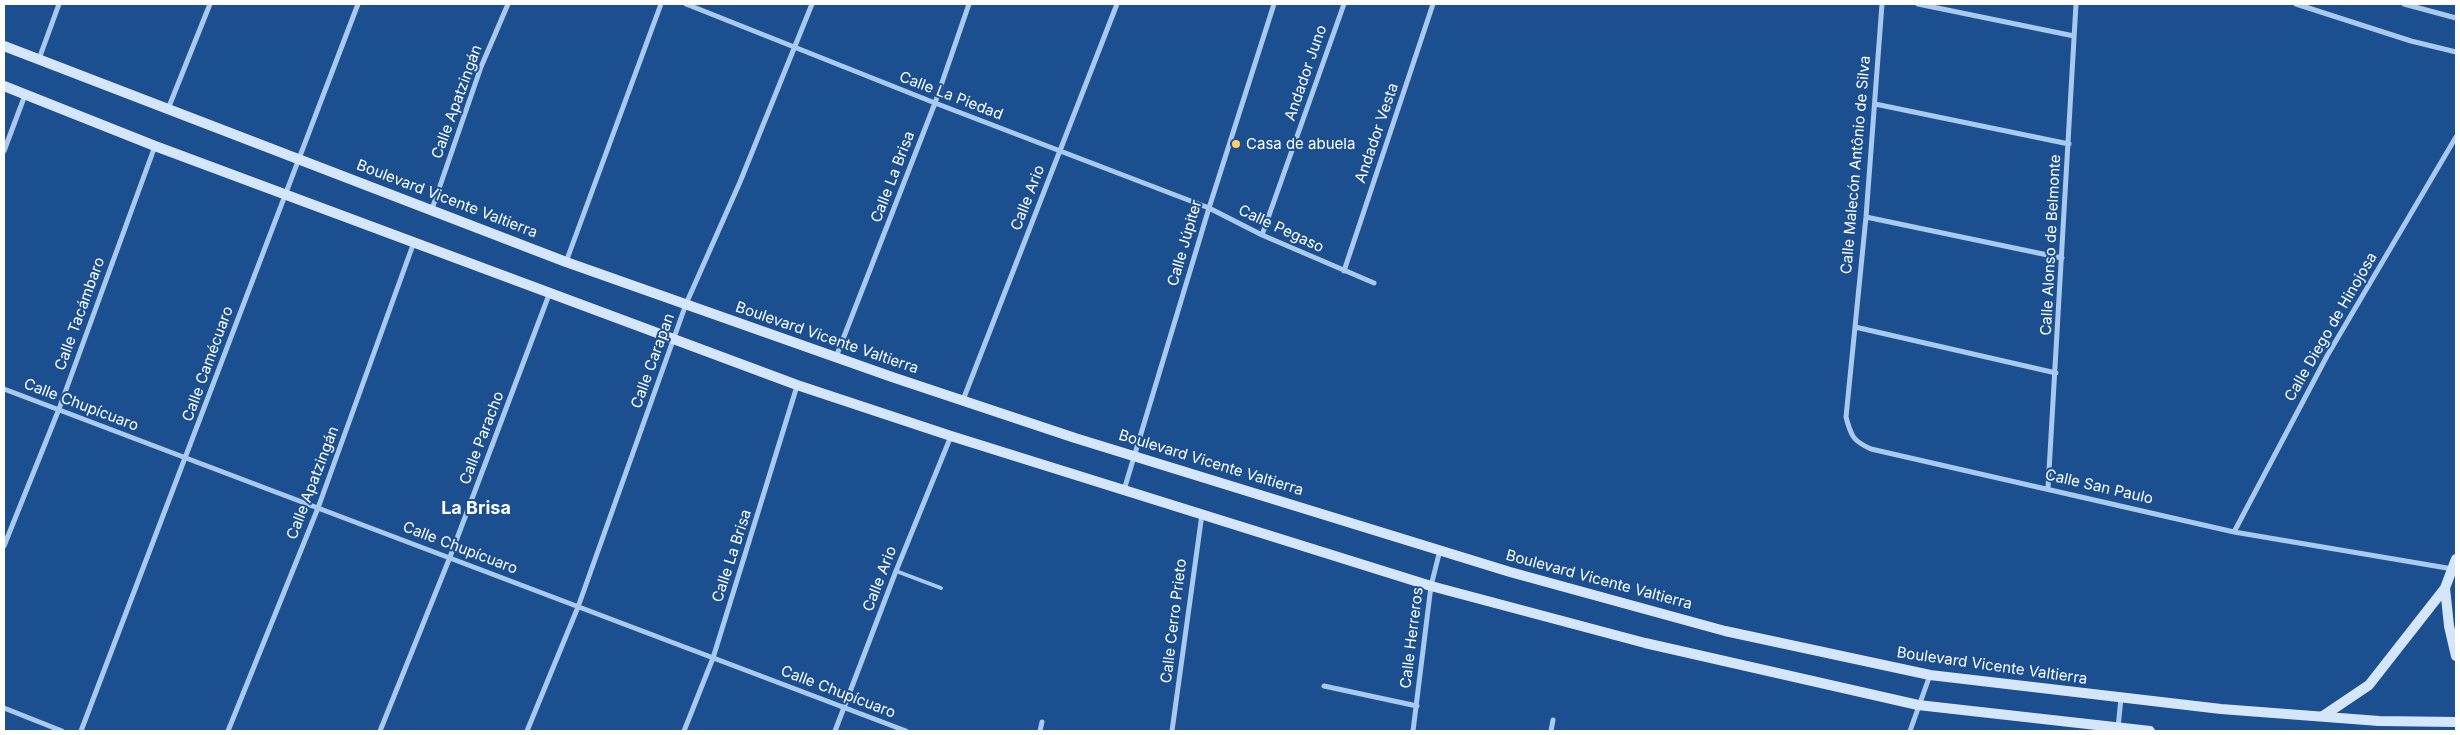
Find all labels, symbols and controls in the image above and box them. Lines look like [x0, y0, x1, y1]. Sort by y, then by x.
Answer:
street label: Andador Juno [1281, 23, 1331, 123]
street label: Calle Apatzingán [428, 43, 486, 161]
street label: Calle Malecón Antônio de Silva [1837, 55, 1875, 275]
street label: Calle La Piedad [897, 68, 1005, 124]
street label: Andador Vesta [1351, 81, 1403, 185]
street label: Calle La Brisa [867, 129, 919, 225]
place label: Casa de abuela [1246, 135, 1355, 153]
marker: Casa de abuela [1230, 138, 1242, 150]
street label: Calle Alonso de Belmonte [2037, 154, 2065, 336]
street label: Boulevard Vicente Valtierra [354, 156, 540, 242]
street label: Calle Ario [1007, 163, 1049, 233]
street label: Calle Júpiter [1164, 198, 1206, 288]
street label: Calle Pegaso [1235, 201, 1327, 257]
street label: Calle Diego de Hinojosa [2281, 249, 2381, 405]
street label: Calle Tacámbaro [51, 255, 109, 373]
street label: Boulevard Vicente Valtierra [733, 298, 921, 378]
street label: Calle Camécuaro [179, 304, 237, 424]
street label: Calle Carapan [627, 311, 679, 411]
street label: Calle Chupícuaro [21, 375, 141, 435]
street label: Calle Paracho [456, 389, 508, 487]
street label: Calle Apatzingán [283, 424, 343, 542]
street label: Boulevard Vicente Valtierra [1116, 426, 1306, 500]
street label: Calle San Paulo [2043, 466, 2155, 508]
district label: La Brisa [441, 498, 511, 520]
street label: Calle La Brisa [709, 507, 755, 605]
street label: Calle Chupícuaro [400, 518, 520, 578]
street label: Calle Ario [859, 544, 901, 614]
street label: Boulevard Vicente Valtierra [1504, 546, 1694, 614]
street label: Calle Cerro Prieto [1157, 558, 1191, 684]
street label: Calle Herreros [1397, 586, 1427, 690]
street label: Boulevard Vicente Valtierra [1896, 644, 2088, 688]
street label: Calle Chupícuaro [778, 662, 898, 722]

